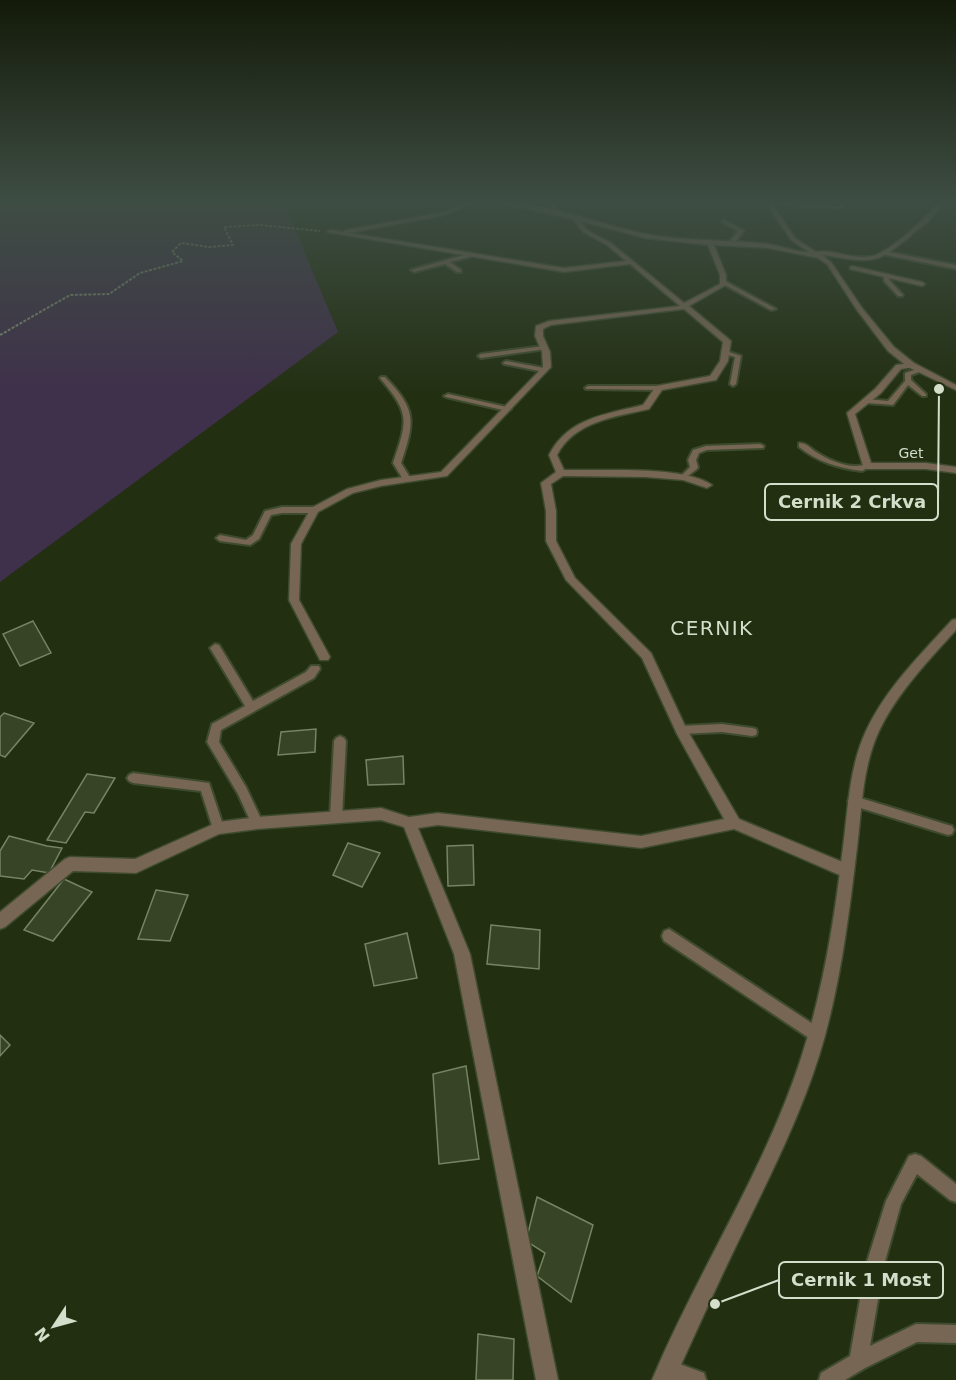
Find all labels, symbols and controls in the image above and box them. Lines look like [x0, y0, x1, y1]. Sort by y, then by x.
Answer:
street label: Get [899, 445, 924, 461]
callout: Cernik 2 Crkva [765, 484, 938, 520]
text: Cernik 2 Crkva [778, 491, 926, 512]
district label: CERNIK [670, 616, 754, 640]
callout: Cernik 1 Most [779, 1262, 943, 1298]
text: Cernik 1 Most [791, 1269, 931, 1290]
north arrow [24, 1296, 84, 1356]
text: N [31, 1324, 54, 1346]

